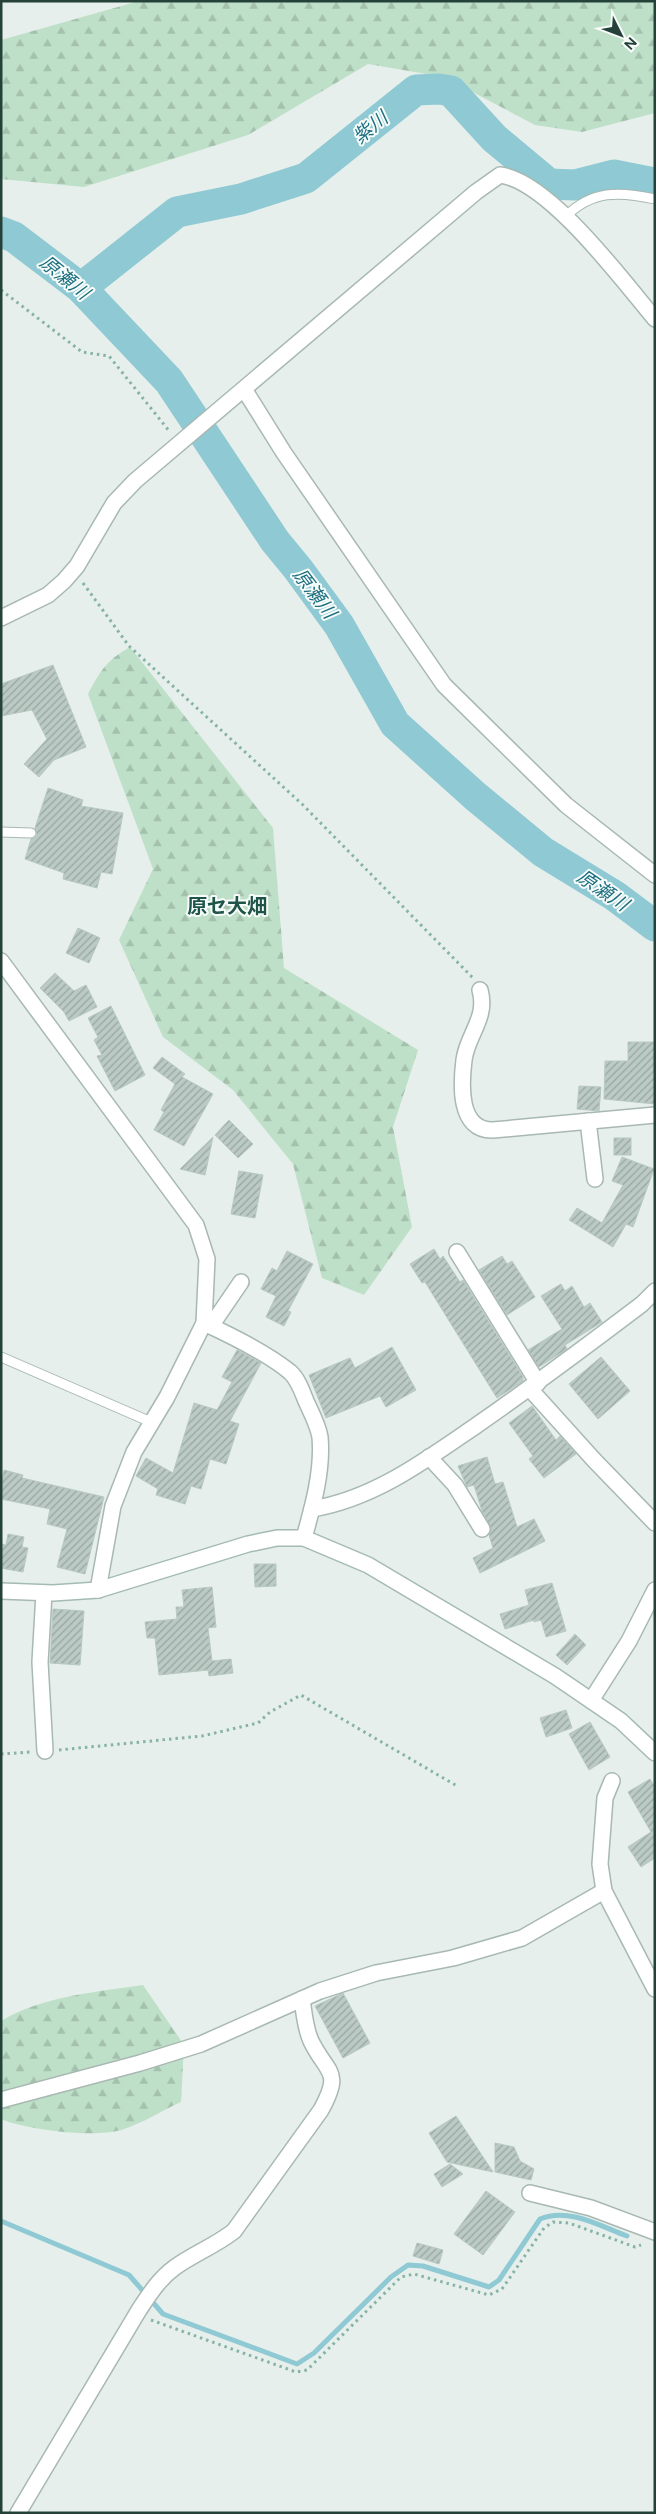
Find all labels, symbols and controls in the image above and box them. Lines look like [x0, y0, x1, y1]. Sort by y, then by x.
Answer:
north arrow [596, 10, 646, 60]
text: N [620, 34, 640, 53]
water label: 紫川 [348, 105, 394, 148]
water label: 原瀬川 [35, 251, 96, 306]
water label: 原瀬川 [288, 564, 342, 625]
water label: 原瀬川 [573, 865, 634, 917]
district label: 原セ大畑 [187, 894, 267, 918]

